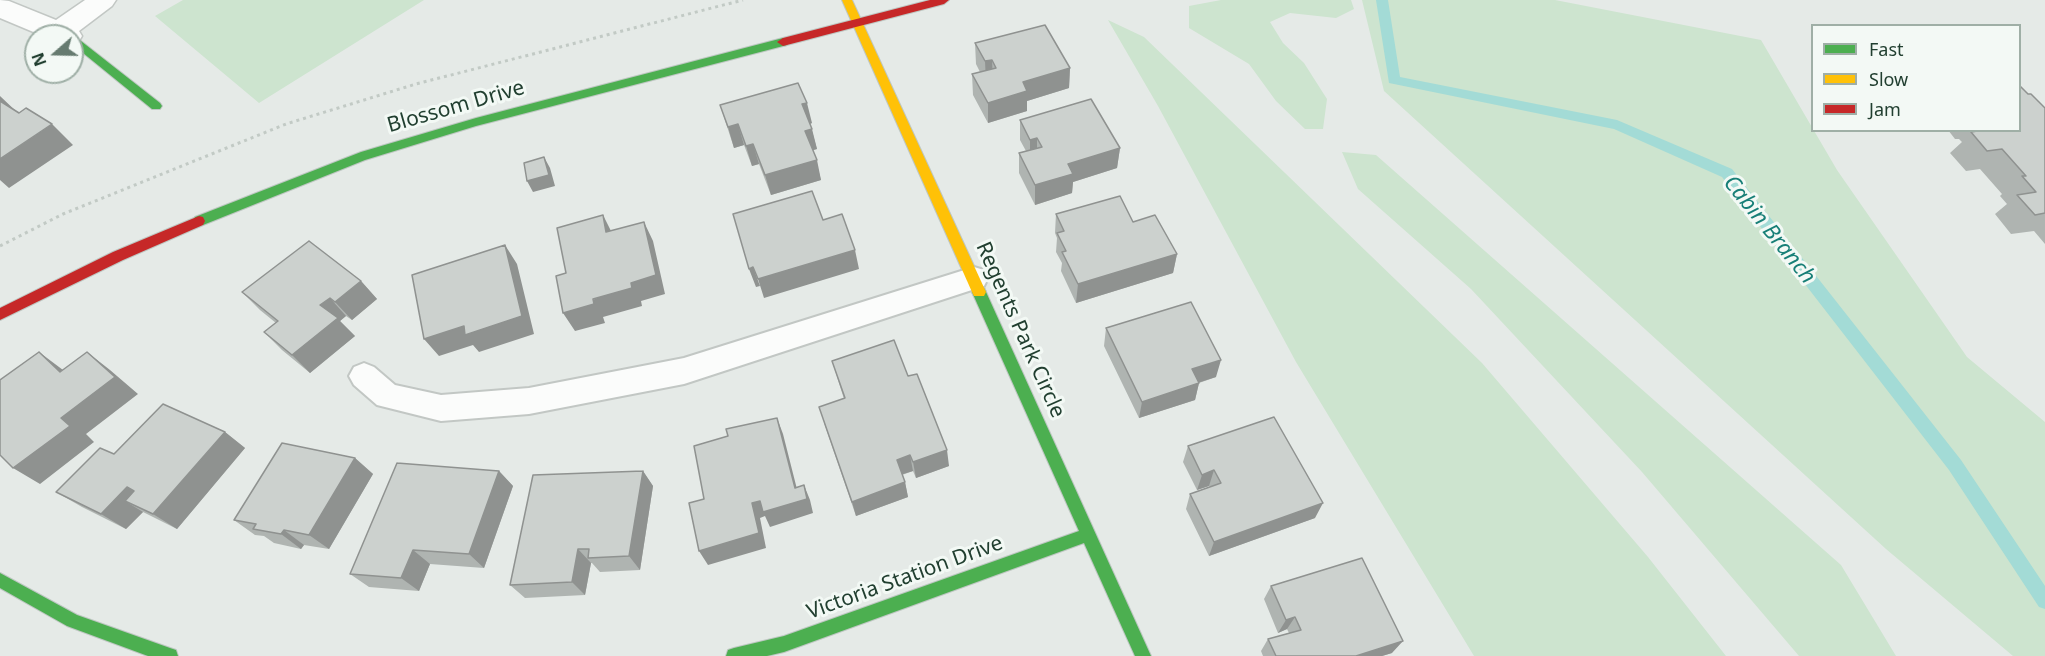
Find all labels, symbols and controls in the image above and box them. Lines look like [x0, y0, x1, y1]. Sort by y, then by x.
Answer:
north arrow [24, 24, 84, 84]
legend [1811, 24, 2021, 132]
text: Fast [1869, 37, 1904, 61]
text: N [26, 50, 52, 69]
text: Slow [1869, 67, 1908, 91]
street label: Blossom Drive [384, 75, 528, 139]
text: Jam [1869, 97, 1901, 121]
water label: Cabin Branch [1717, 171, 1821, 289]
street label: Regents Park Circle [970, 238, 1070, 422]
street label: Victoria Station Drive [804, 531, 1006, 625]

